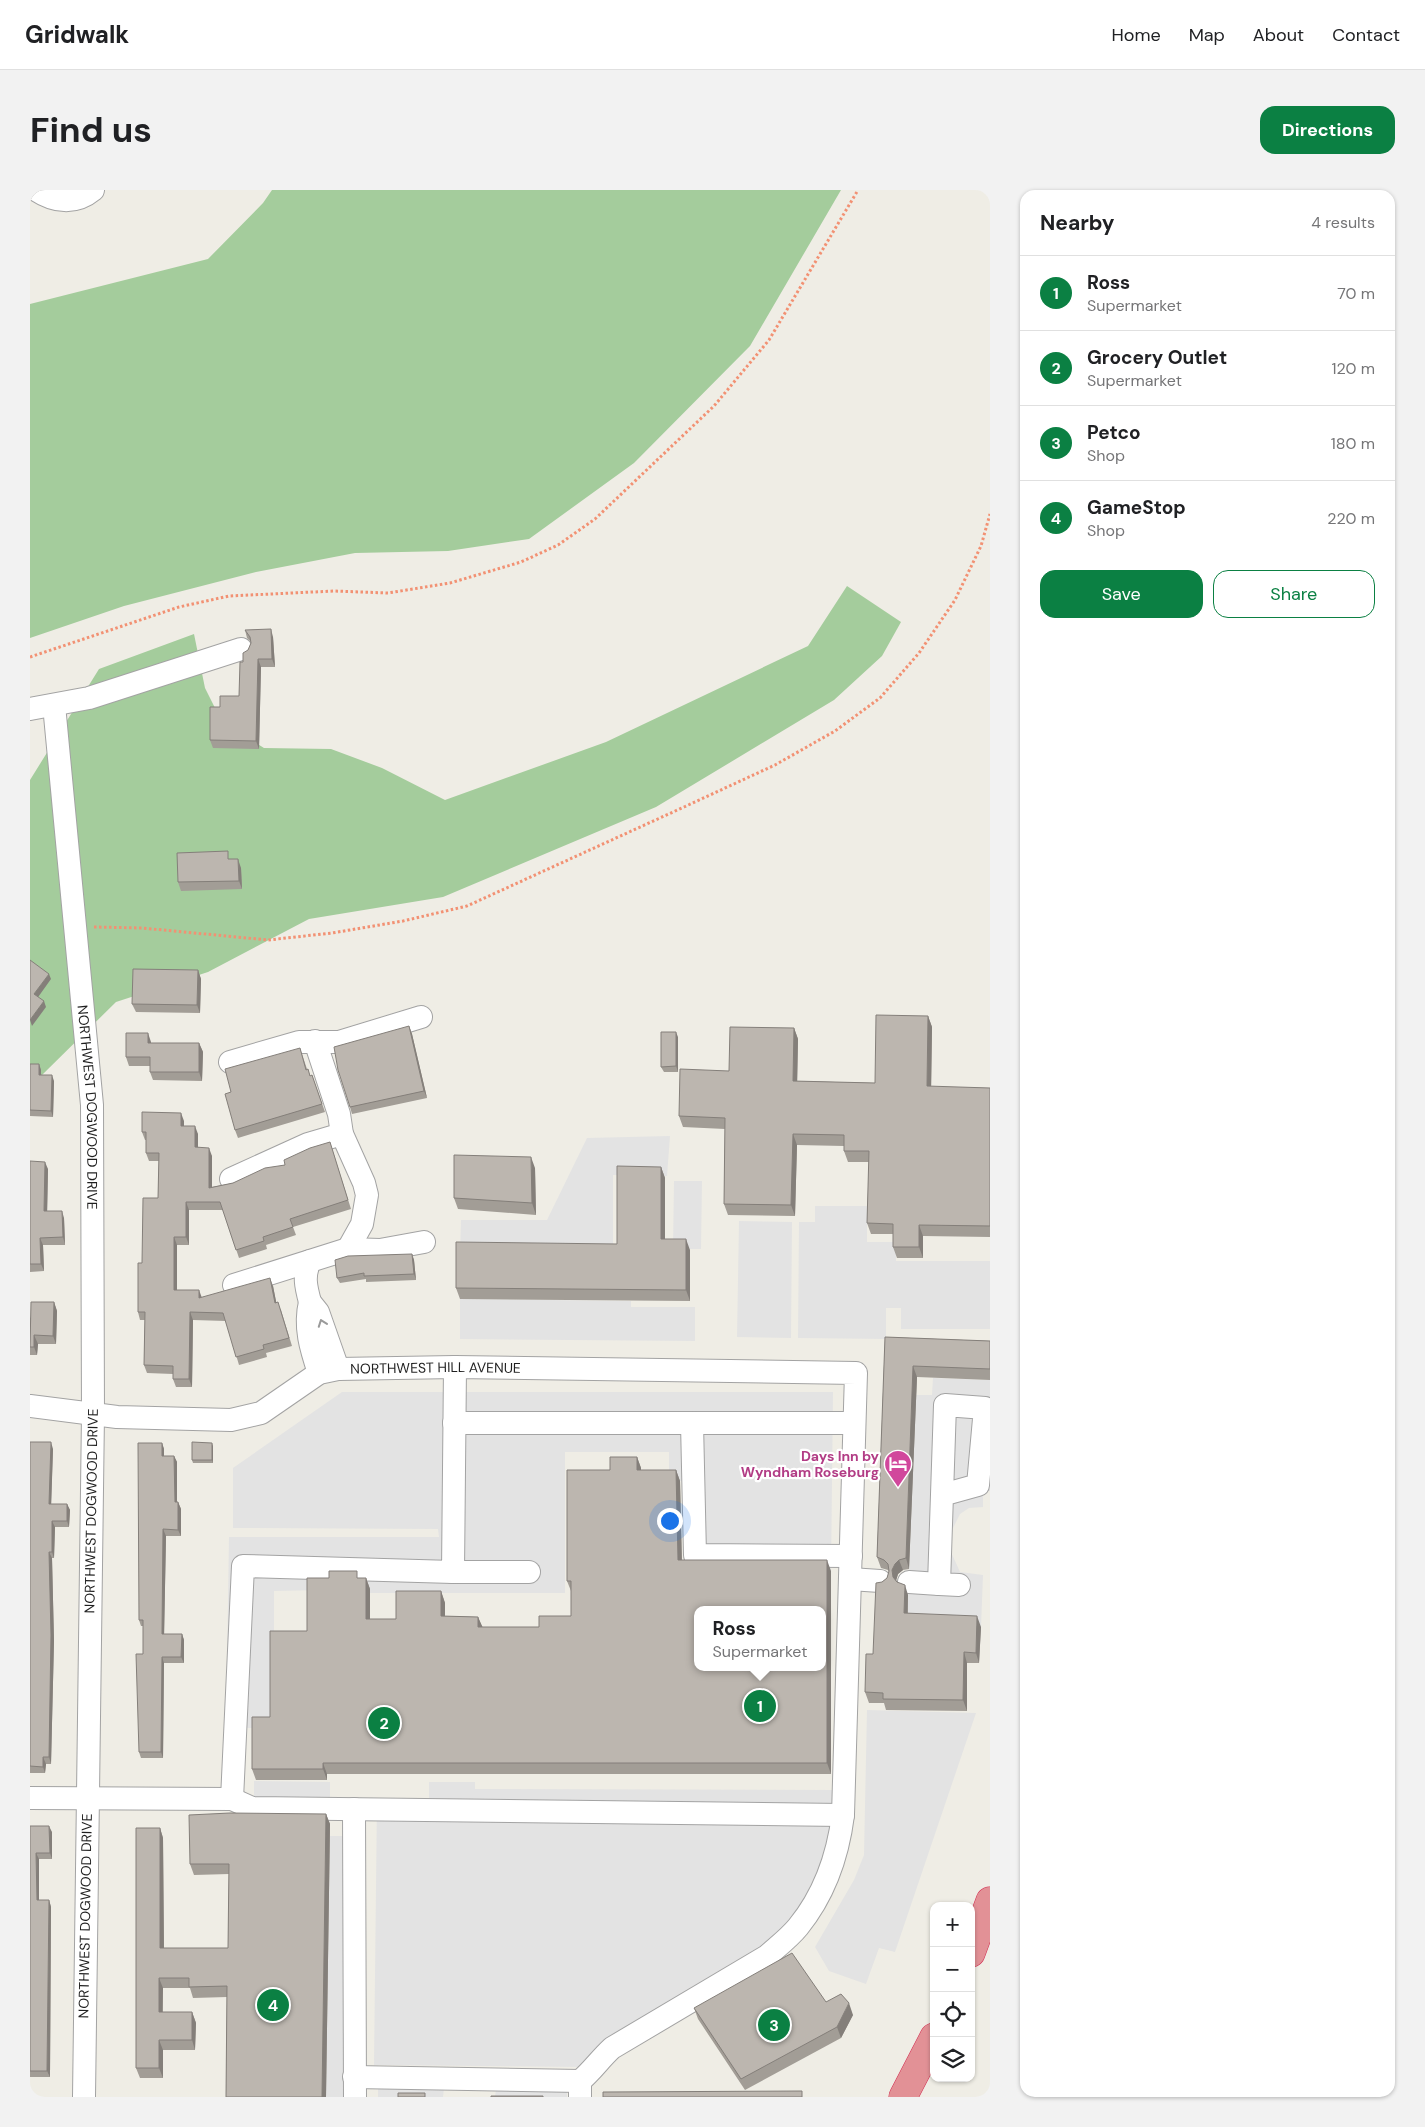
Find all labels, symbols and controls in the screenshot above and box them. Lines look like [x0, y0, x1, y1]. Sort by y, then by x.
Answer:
text: Gridwalk [25, 19, 129, 50]
text: Home [1111, 23, 1161, 47]
text: Map [1189, 23, 1225, 47]
text: About [1253, 23, 1304, 47]
text: Contact [1332, 23, 1400, 47]
button: Directions [1260, 106, 1395, 154]
text: Find us [30, 107, 152, 153]
text: Nearby [1040, 209, 1114, 237]
text: 4 results [1311, 212, 1375, 233]
text: Ross [1087, 270, 1130, 295]
text: 1 [1053, 283, 1059, 304]
text: 70 m [1337, 283, 1375, 304]
text: Supermarket [1087, 295, 1182, 316]
text: Grocery Outlet [1087, 345, 1227, 370]
text: 2 [1051, 358, 1061, 379]
text: 120 m [1331, 358, 1375, 379]
text: Supermarket [1087, 370, 1182, 391]
text: Petco [1087, 420, 1141, 445]
text: 3 [1051, 433, 1061, 454]
text: 180 m [1331, 433, 1375, 454]
text: Shop [1087, 445, 1125, 466]
text: GameStop [1087, 495, 1186, 520]
text: 4 [1051, 508, 1061, 529]
text: 220 m [1327, 508, 1375, 529]
text: Shop [1087, 520, 1125, 541]
button: Save [1040, 570, 1203, 618]
button: Share [1213, 570, 1375, 618]
street label: NORTHWEST DOGWOOD DRIVE [74, 1004, 101, 1210]
one-way arrow [318, 1319, 328, 1328]
street label: NORTHWEST HILL AVENUE [350, 1358, 521, 1378]
street label: NORTHWEST DOGWOOD DRIVE [80, 1408, 102, 1614]
place label: Days Inn by Wyndham Roseburg [741, 1447, 880, 1481]
hotel icon: Days Inn by Wyndham Roseburg [883, 1449, 913, 1488]
your location [657, 1508, 683, 1534]
popup [694, 1606, 826, 1671]
text: Ross [713, 1616, 756, 1641]
text: Supermarket [713, 1641, 807, 1662]
pin: 1 [744, 1687, 776, 1725]
pin: 2 [368, 1704, 400, 1742]
street label: NORTHWEST DOGWOOD DRIVE [74, 1813, 96, 2019]
map controls [930, 1902, 975, 2082]
button: + [930, 1902, 975, 1947]
button: − [930, 1947, 975, 1992]
pin: 4 [257, 1986, 289, 2024]
button: locate [930, 1992, 975, 2037]
pin: 3 [758, 2006, 790, 2044]
button: layers [930, 2037, 975, 2082]

